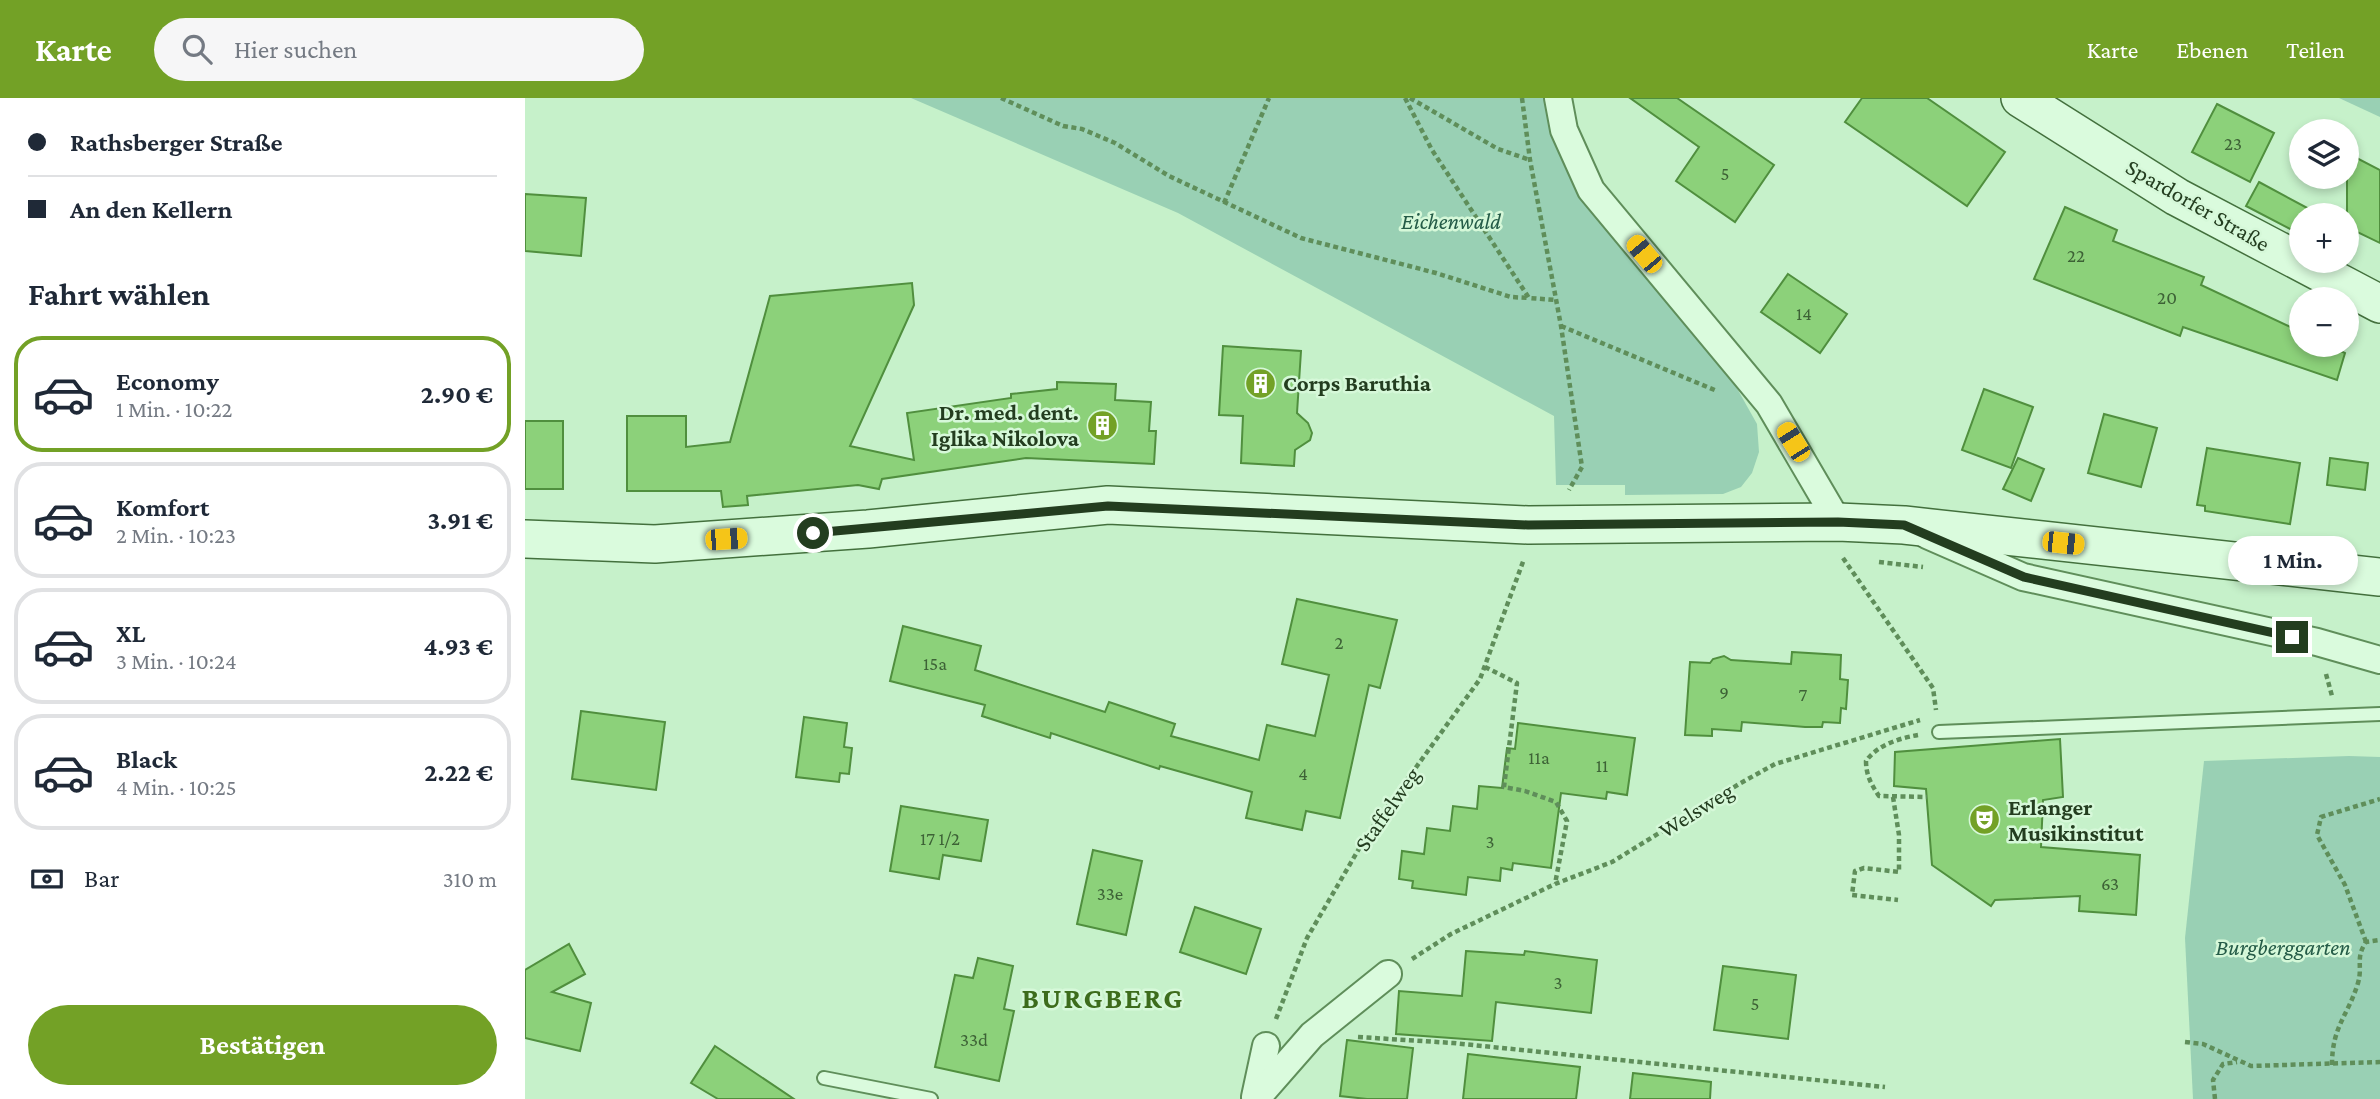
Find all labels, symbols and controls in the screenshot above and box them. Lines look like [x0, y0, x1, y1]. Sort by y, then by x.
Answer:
search box [154, 18, 644, 81]
icon: search [178, 30, 216, 68]
text: Karte [35, 31, 112, 68]
text: Hier suchen [234, 35, 357, 64]
text: Karte [2087, 36, 2138, 63]
text: Ebenen [2176, 36, 2248, 63]
text: Teilen [2286, 36, 2345, 63]
map controls [2289, 119, 2359, 357]
button: layers [2289, 119, 2359, 189]
text: Rathsberger Straße [70, 128, 283, 157]
house number: 23 [2224, 133, 2242, 154]
street label: Spardorfer Straße [2121, 153, 2275, 257]
house number: 5 [1721, 163, 1729, 184]
text: An den Kellern [70, 195, 232, 224]
button: + [2289, 203, 2359, 273]
park label: Eichenwald [1401, 208, 1502, 234]
car [1623, 231, 1666, 277]
house number: 22 [2067, 245, 2085, 266]
text: Fahrt wählen [28, 276, 210, 312]
house number: 20 [2157, 287, 2177, 308]
button: − [2289, 287, 2359, 357]
house number: 14 [1796, 303, 1812, 324]
icon: car [32, 363, 95, 426]
building icon: Corps Baruthia [1243, 366, 1277, 400]
text: Economy [116, 367, 219, 396]
place label: Corps Baruthia [1283, 370, 1432, 396]
text: 2.90 € [421, 380, 493, 409]
text: 1 Min. · 10:22 [116, 396, 233, 422]
place label: Dr. med. dent. Iglika Nikolova [931, 399, 1080, 451]
building icon: Dr. med. dent. Iglika Nikolova [1085, 408, 1119, 442]
car [1773, 419, 1814, 465]
icon: car [32, 489, 95, 552]
text: Komfort [116, 493, 209, 522]
text: 3.91 € [427, 506, 493, 535]
route start [797, 517, 829, 549]
text: 2 Min. · 10:23 [116, 522, 236, 548]
car [705, 527, 748, 551]
car [2042, 530, 2085, 556]
callout: 1 Min. [2227, 536, 2357, 584]
text: 1 Min. [2263, 547, 2323, 573]
icon: car [32, 615, 95, 678]
text: XL [116, 619, 145, 648]
route end [2276, 621, 2308, 653]
text: 4.93 € [423, 632, 493, 661]
house number: 2 [1334, 632, 1344, 653]
text: 3 Min. · 10:24 [116, 648, 237, 674]
house number: 15a [923, 653, 947, 674]
house number: 9 [1719, 682, 1729, 703]
house number: 7 [1799, 684, 1808, 705]
icon: car [32, 741, 95, 804]
text: Black [116, 745, 177, 774]
house number: 11a [1528, 747, 1550, 768]
house number: 11 [1596, 755, 1608, 776]
text: 2.22 € [424, 758, 493, 787]
street label: Staffelweg [1349, 762, 1425, 856]
house number: 4 [1298, 763, 1308, 784]
text: 4 Min. · 10:25 [116, 774, 237, 800]
street label: Welsweg [1654, 777, 1738, 843]
place label: Erlanger Musikinstitut [2008, 794, 2144, 846]
theatre icon: Erlanger Musikinstitut [1968, 803, 2002, 837]
house number: 17 1/2 [920, 828, 960, 849]
house number: 3 [1485, 831, 1495, 852]
icon: cash [28, 860, 66, 898]
text: Bar [84, 864, 120, 893]
text: 310 m [443, 866, 497, 892]
house number: 63 [2101, 873, 2119, 894]
house number: 33e [1097, 883, 1123, 904]
park label: Burgberggarten [2215, 934, 2351, 960]
house number: 3 [1553, 972, 1563, 993]
district label: BURGBERG [1021, 981, 1185, 1014]
house number: 5 [1751, 993, 1759, 1014]
button: Bestätigen [28, 1005, 497, 1085]
house number: 33d [960, 1029, 988, 1050]

